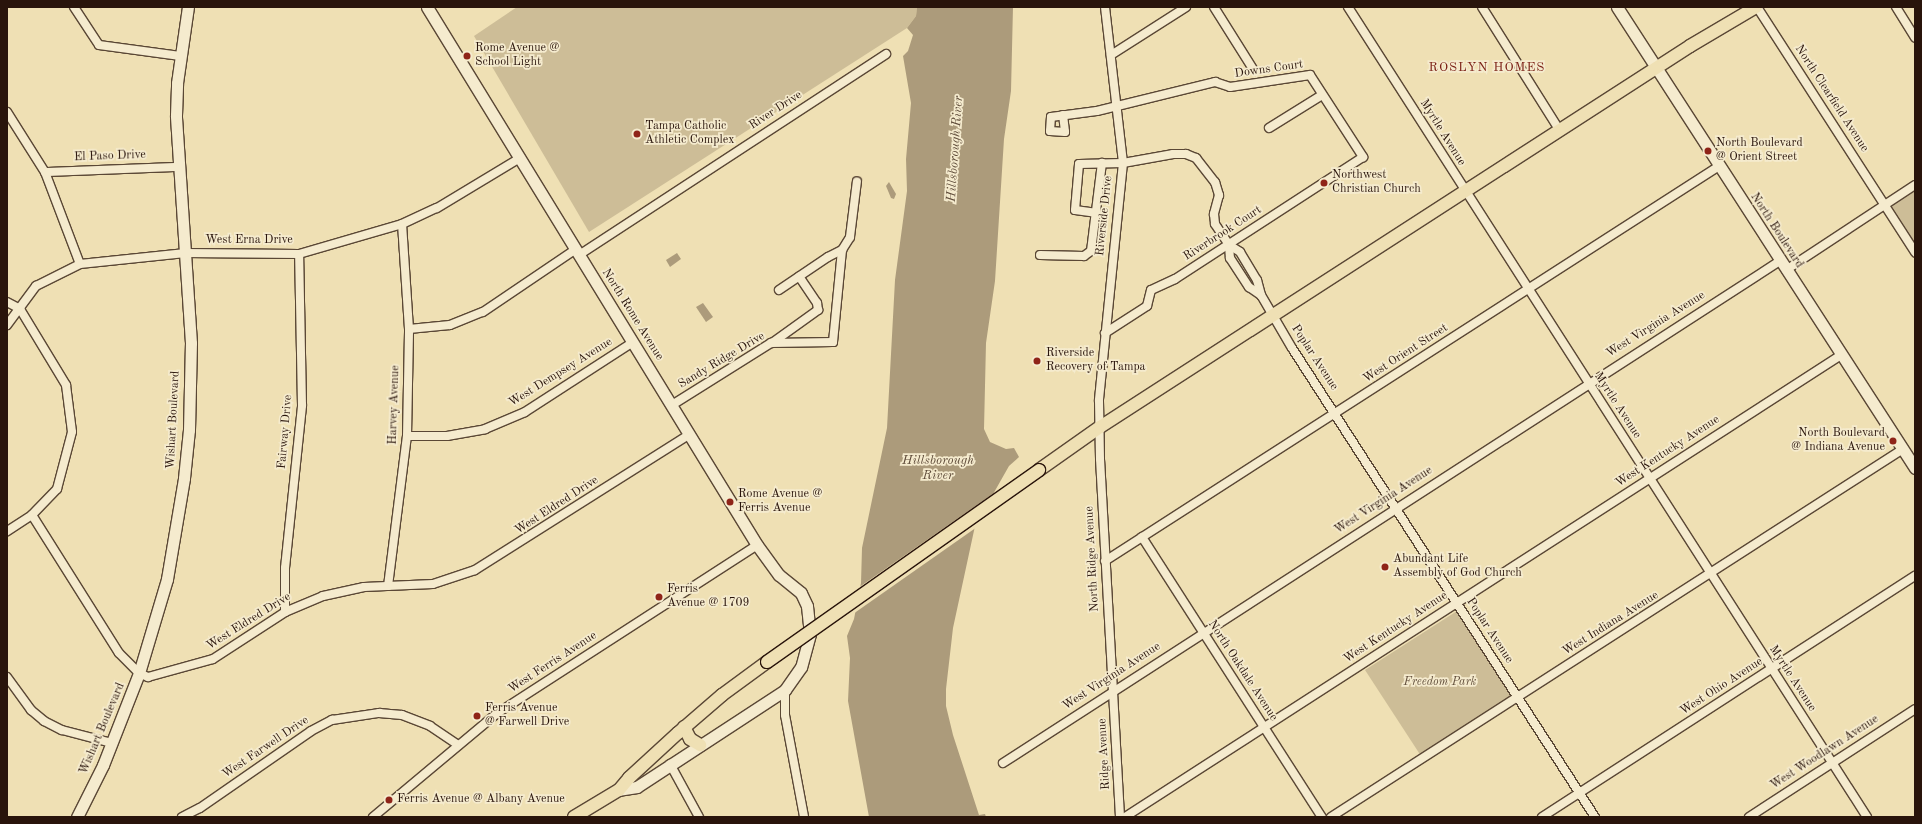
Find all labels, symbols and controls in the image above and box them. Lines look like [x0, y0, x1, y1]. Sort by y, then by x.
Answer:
place label: Rome Avenue @ School Light [475, 42, 559, 70]
street label: North Clearfield Avenue [1791, 43, 1871, 155]
marker: Rome Avenue @ School Light [462, 51, 472, 61]
street label: Downs Court [1234, 58, 1304, 82]
district label: ROSLYN HOMES [1429, 60, 1545, 76]
street label: River Drive [747, 89, 805, 133]
water label: Hillsborough River [945, 95, 967, 203]
street label: Myrtle Avenue [1416, 97, 1468, 169]
place label: Tampa Catholic Athletic Complex [645, 120, 734, 148]
marker: Tampa Catholic Athletic Complex [632, 129, 642, 139]
place label: North Boulevard @ Orient Street [1716, 137, 1803, 165]
marker: North Boulevard @ Orient Street [1703, 146, 1713, 156]
street label: El Paso Drive [74, 149, 146, 165]
place label: Northwest Christian Church [1332, 169, 1421, 197]
street label: Riverside Drive [1094, 175, 1116, 257]
marker: Northwest Christian Church [1319, 178, 1329, 188]
street label: North Boulevard [1746, 191, 1806, 271]
street label: Riverbrook Court [1181, 203, 1265, 265]
street label: West Erna Drive [205, 234, 293, 248]
street label: North Rome Avenue [598, 267, 666, 363]
street label: West Virginia Avenue [1604, 289, 1708, 361]
street label: West Orient Street [1361, 321, 1451, 387]
street label: Poplar Avenue [1287, 323, 1341, 393]
street label: Sandy Ridge Drive [676, 330, 768, 392]
street label: West Dempsey Avenue [507, 335, 615, 411]
place label: Riverside Recovery of Tampa [1046, 347, 1146, 375]
marker: Riverside Recovery of Tampa [1031, 355, 1043, 367]
street label: Harvey Avenue [386, 365, 404, 445]
street label: Myrtle Avenue [1590, 370, 1644, 442]
street label: Wishart Boulevard [164, 371, 184, 469]
street label: Fairway Drive [276, 394, 296, 470]
street label: West Kentucky Avenue [1613, 413, 1723, 491]
place label: North Boulevard @ Indiana Avenue [1791, 427, 1885, 455]
marker: North Boulevard @ Indiana Avenue [1888, 436, 1898, 446]
water label: Hillsborough River [902, 454, 974, 485]
street label: West Virginia Avenue [1332, 464, 1436, 538]
street label: West Eldred Drive [513, 474, 601, 538]
place label: Rome Avenue @ Ferris Avenue [738, 488, 822, 516]
marker: Rome Avenue @ Ferris Avenue [725, 497, 735, 507]
street label: North Ridge Avenue [1083, 506, 1103, 612]
place label: Abundant Life Assembly of God Church [1393, 553, 1522, 581]
marker: Abundant Life Assembly of God Church [1380, 562, 1390, 572]
place label: Ferris Avenue @ 1709 [667, 583, 750, 611]
street label: West Kentucky Avenue [1341, 589, 1451, 667]
street label: West Indiana Avenue [1560, 589, 1662, 659]
street label: West Eldred Drive [204, 590, 294, 654]
marker: Ferris Avenue @ 1709 [654, 592, 664, 602]
street label: Poplar Avenue [1462, 596, 1516, 666]
street label: North Oakdale Avenue [1204, 618, 1280, 724]
street label: West Ferris Avenue [506, 629, 600, 697]
street label: West Virginia Avenue [1060, 640, 1164, 714]
street label: Myrtle Avenue [1765, 643, 1819, 715]
street label: West Ohio Avenue [1678, 655, 1766, 719]
park label: Freedom Park [1404, 676, 1476, 690]
street label: Wishart Boulevard [77, 681, 129, 777]
place label: Ferris Avenue @ Farwell Drive [485, 702, 569, 730]
marker: Ferris Avenue @ Farwell Drive [472, 711, 482, 721]
street label: West Woodlawn Avenue [1768, 713, 1882, 793]
street label: West Farwell Drive [220, 714, 312, 782]
street label: Ridge Avenue [1096, 718, 1114, 790]
place label: Ferris Avenue @ Albany Avenue [397, 793, 565, 807]
marker: Ferris Avenue @ Albany Avenue [384, 795, 394, 805]

